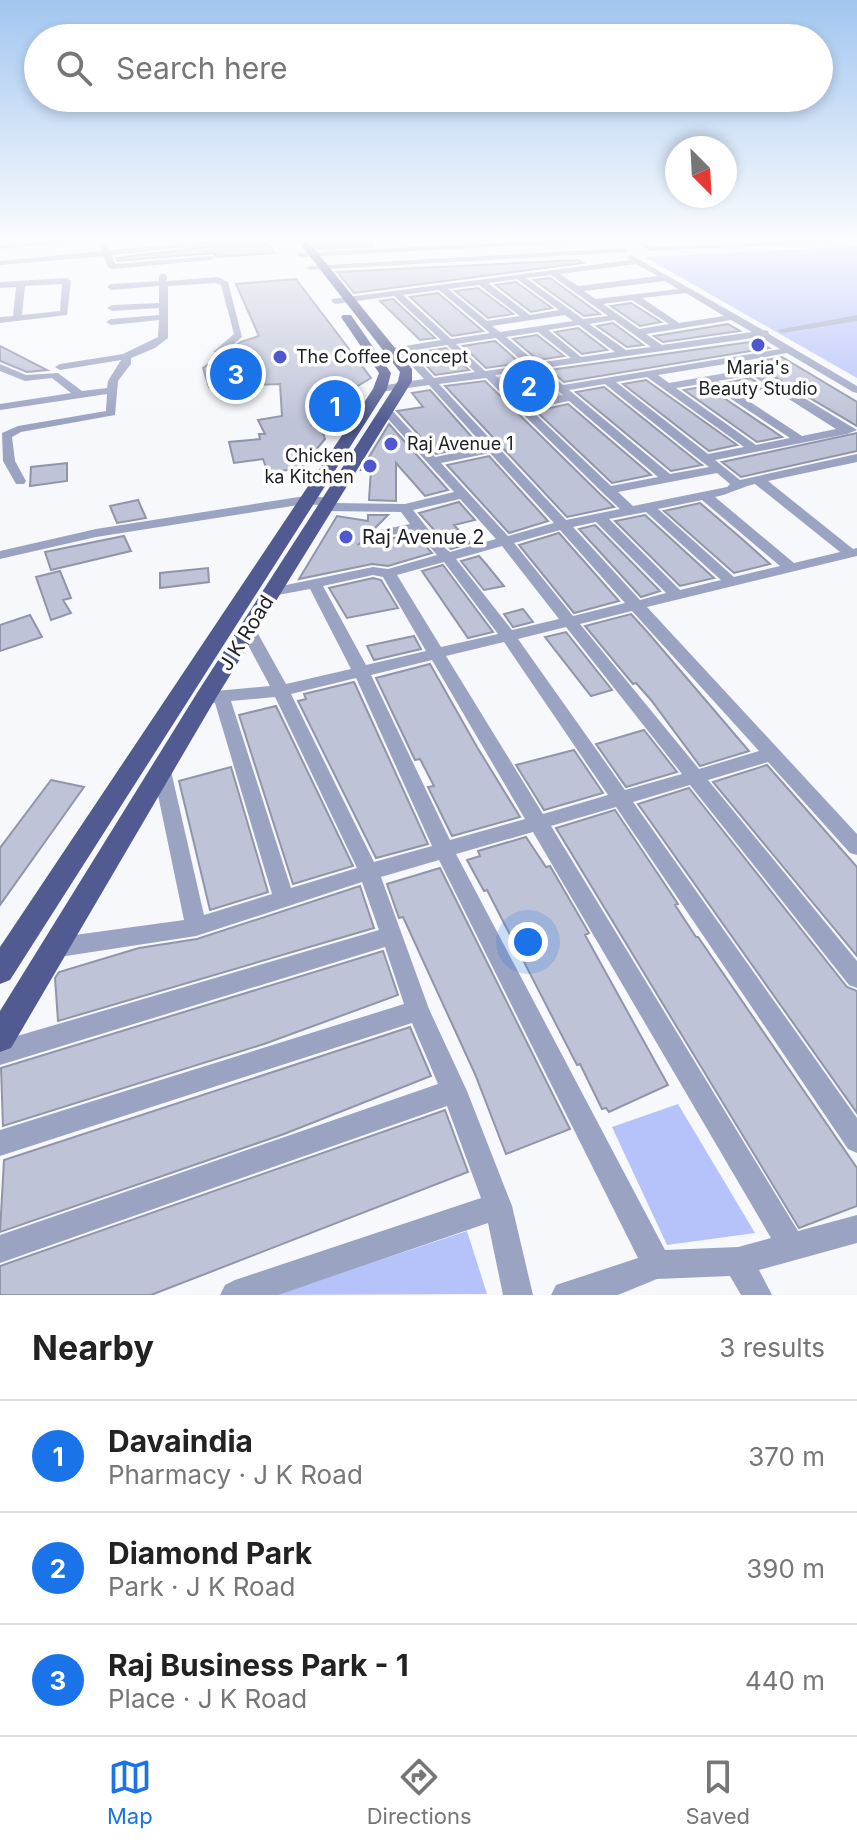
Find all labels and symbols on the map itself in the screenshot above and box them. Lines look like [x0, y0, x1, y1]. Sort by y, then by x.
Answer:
north arrow [665, 136, 737, 208]
marker: Maria's Beauty Studio [749, 336, 767, 354]
pin: 3 [210, 344, 262, 404]
place label: The Coffee Concept [296, 346, 468, 367]
marker: The Coffee Concept [271, 348, 289, 366]
pin: 2 [503, 356, 555, 416]
place label: Maria's Beauty Studio [699, 357, 817, 399]
pin: 1 [309, 376, 361, 436]
place label: Raj Avenue 1 [407, 433, 514, 454]
marker: Raj Avenue 1 [382, 435, 400, 453]
place label: Chicken ka Kitchen [264, 445, 354, 487]
marker: Chicken ka Kitchen [361, 457, 379, 475]
place label: Raj Avenue 2 [362, 525, 485, 549]
marker: Raj Avenue 2 [337, 528, 355, 546]
street label: J K Road [213, 591, 279, 675]
your location [508, 922, 548, 962]

